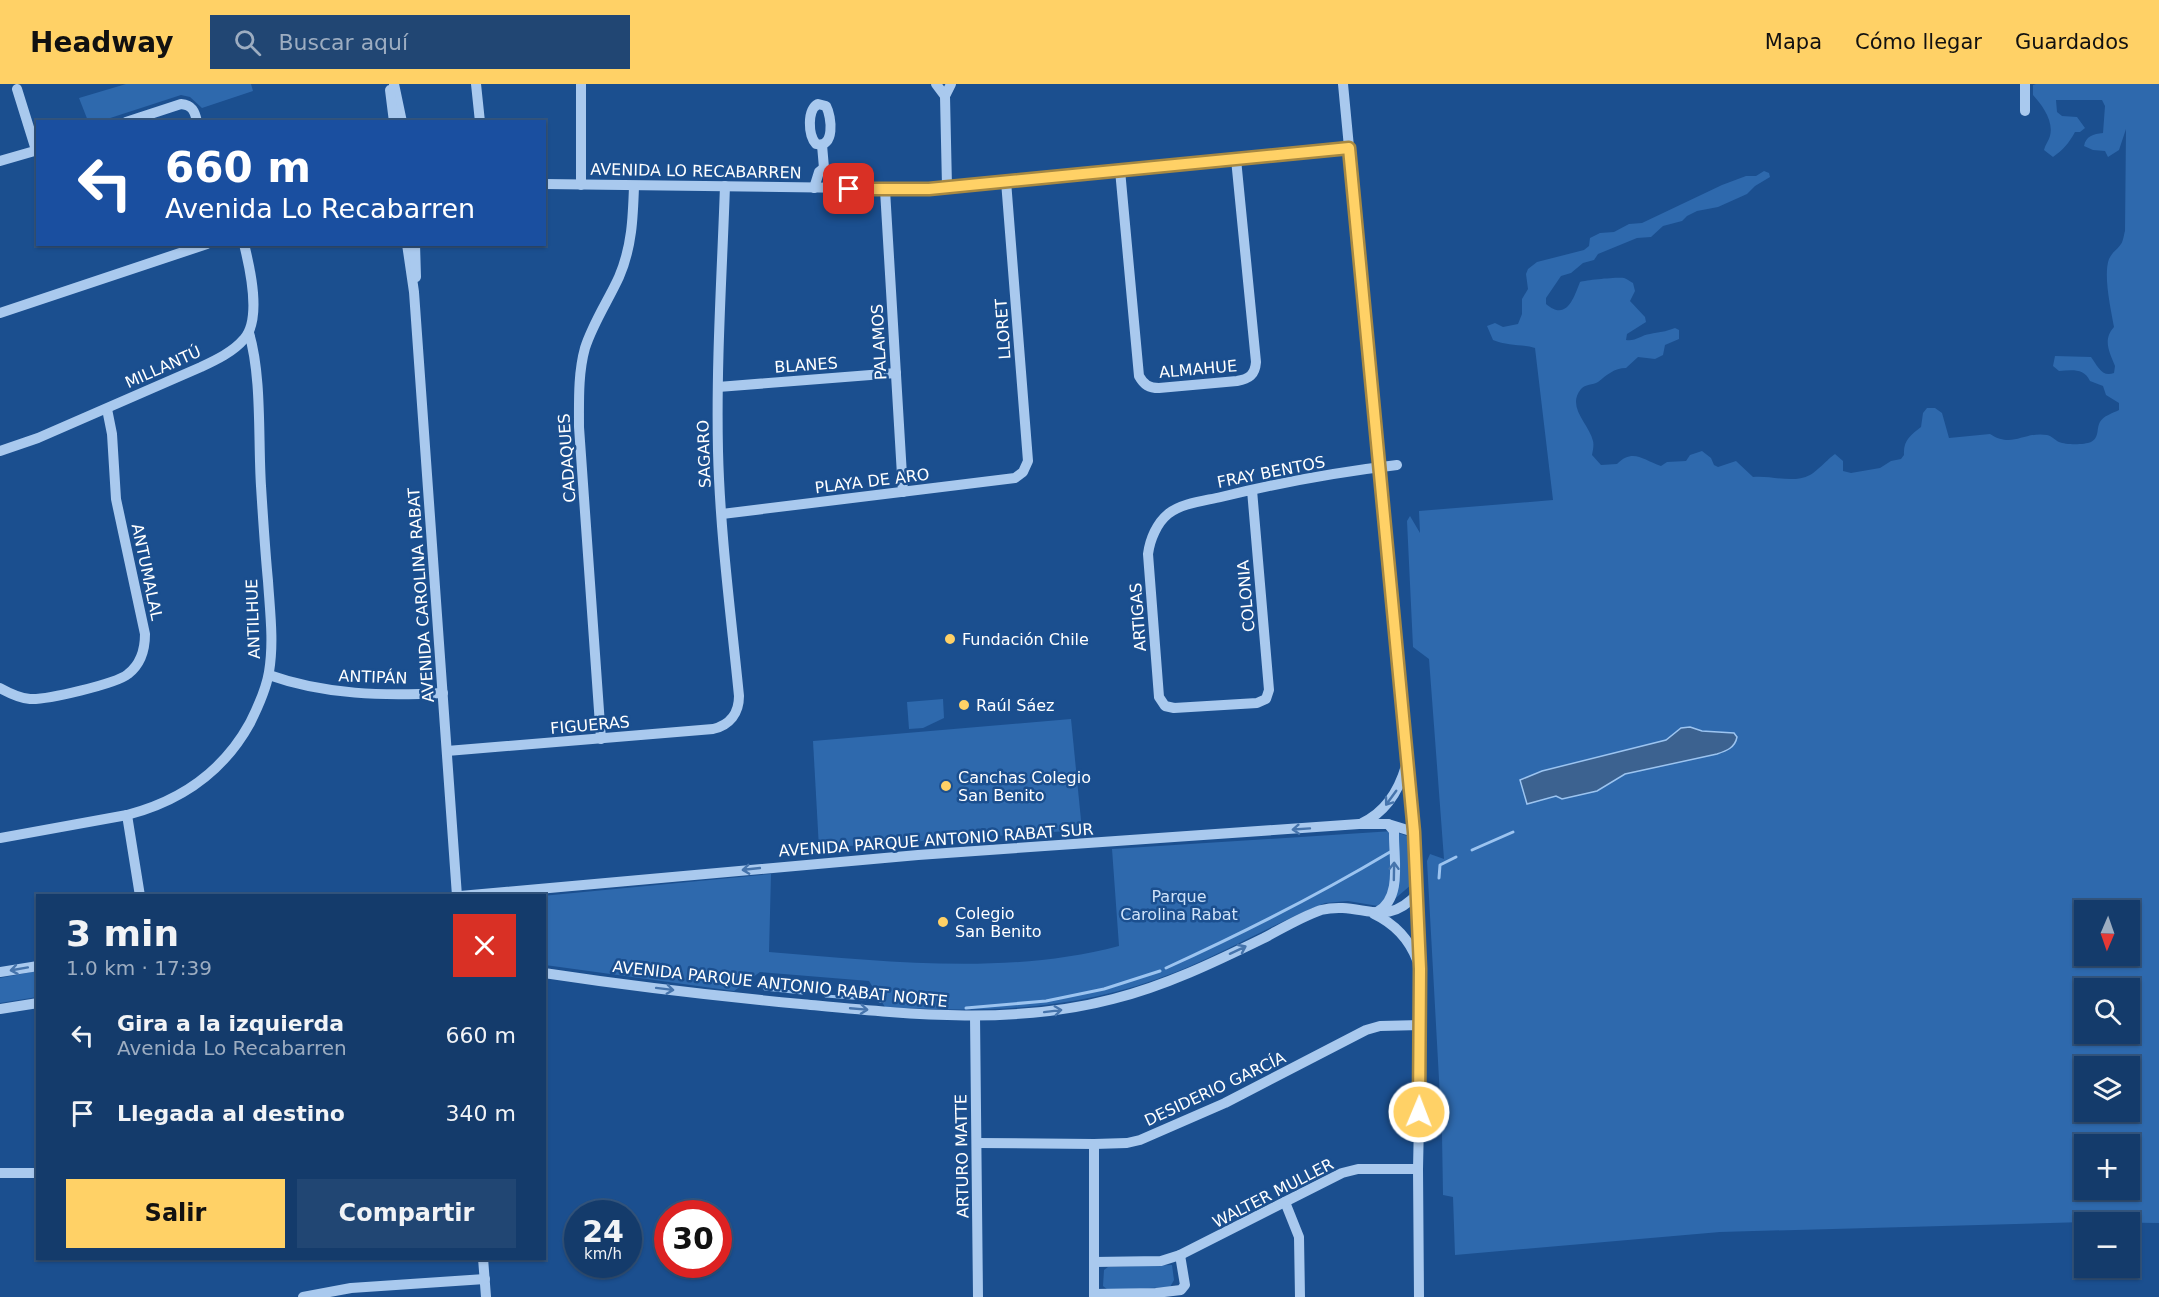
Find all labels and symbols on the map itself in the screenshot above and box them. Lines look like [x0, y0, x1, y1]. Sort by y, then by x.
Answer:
street label: AVENIDA LO RECABARREN [590, 160, 802, 182]
pin [823, 163, 874, 214]
street label: LLORET [991, 298, 1015, 360]
street label: PALAMOS [868, 303, 890, 381]
street label: MILLANTÚ [122, 342, 204, 392]
street label: BLANES [774, 353, 838, 377]
street label: ALMAHUE [1158, 356, 1238, 382]
street label: CADAQUES [554, 413, 580, 503]
street label: SAGARO [693, 420, 715, 488]
street label: FRAY BENTOS [1215, 452, 1327, 492]
street label: PLAYA DE ARO [814, 465, 930, 497]
street label: AVENIDA CAROLINA RABAT [404, 487, 438, 703]
street label: ANTUMALAL [127, 522, 167, 622]
street label: COLONIA [1233, 559, 1259, 633]
street label: ANTILHUE [242, 579, 264, 659]
street label: ARTIGAS [1126, 582, 1150, 652]
place label: Fundación Chile [962, 630, 1089, 649]
marker: Fundación Chile [943, 632, 957, 646]
street label: ANTIPÁN [338, 666, 408, 688]
place label: Raúl Sáez [976, 696, 1054, 715]
marker: Raúl Sáez [957, 698, 971, 712]
street label: FIGUERAS [549, 712, 631, 738]
place label: Canchas Colegio San Benito [958, 768, 1091, 805]
marker: Canchas Colegio San Benito [939, 779, 953, 793]
one-way arrow [1385, 789, 1397, 805]
street label: AVENIDA PARQUE ANTONIO RABAT SUR [778, 820, 1094, 860]
one-way arrow [1292, 824, 1312, 835]
one-way arrow [1388, 862, 1400, 882]
one-way arrow [741, 864, 761, 875]
park label: Parque Carolina Rabat [1120, 887, 1238, 924]
north arrow [2074, 900, 2140, 966]
place label: Colegio San Benito [955, 904, 1042, 941]
marker: Colegio San Benito [936, 915, 950, 929]
one-way arrow [1228, 944, 1246, 956]
street label: AVENIDA PARQUE ANTONIO RABAT NORTE [611, 957, 949, 1011]
one-way arrow [9, 964, 29, 975]
one-way arrow [654, 984, 674, 995]
one-way arrow [848, 1004, 868, 1015]
one-way arrow [1043, 1005, 1063, 1016]
street label: DESIDERIO GARCÍA [1141, 1048, 1289, 1130]
position arrow [1387, 1080, 1451, 1144]
street label: ARTURO MATTE [951, 1094, 973, 1218]
street label: WALTER MULLER [1209, 1154, 1337, 1232]
speed limit sign: 30 [654, 1200, 732, 1278]

